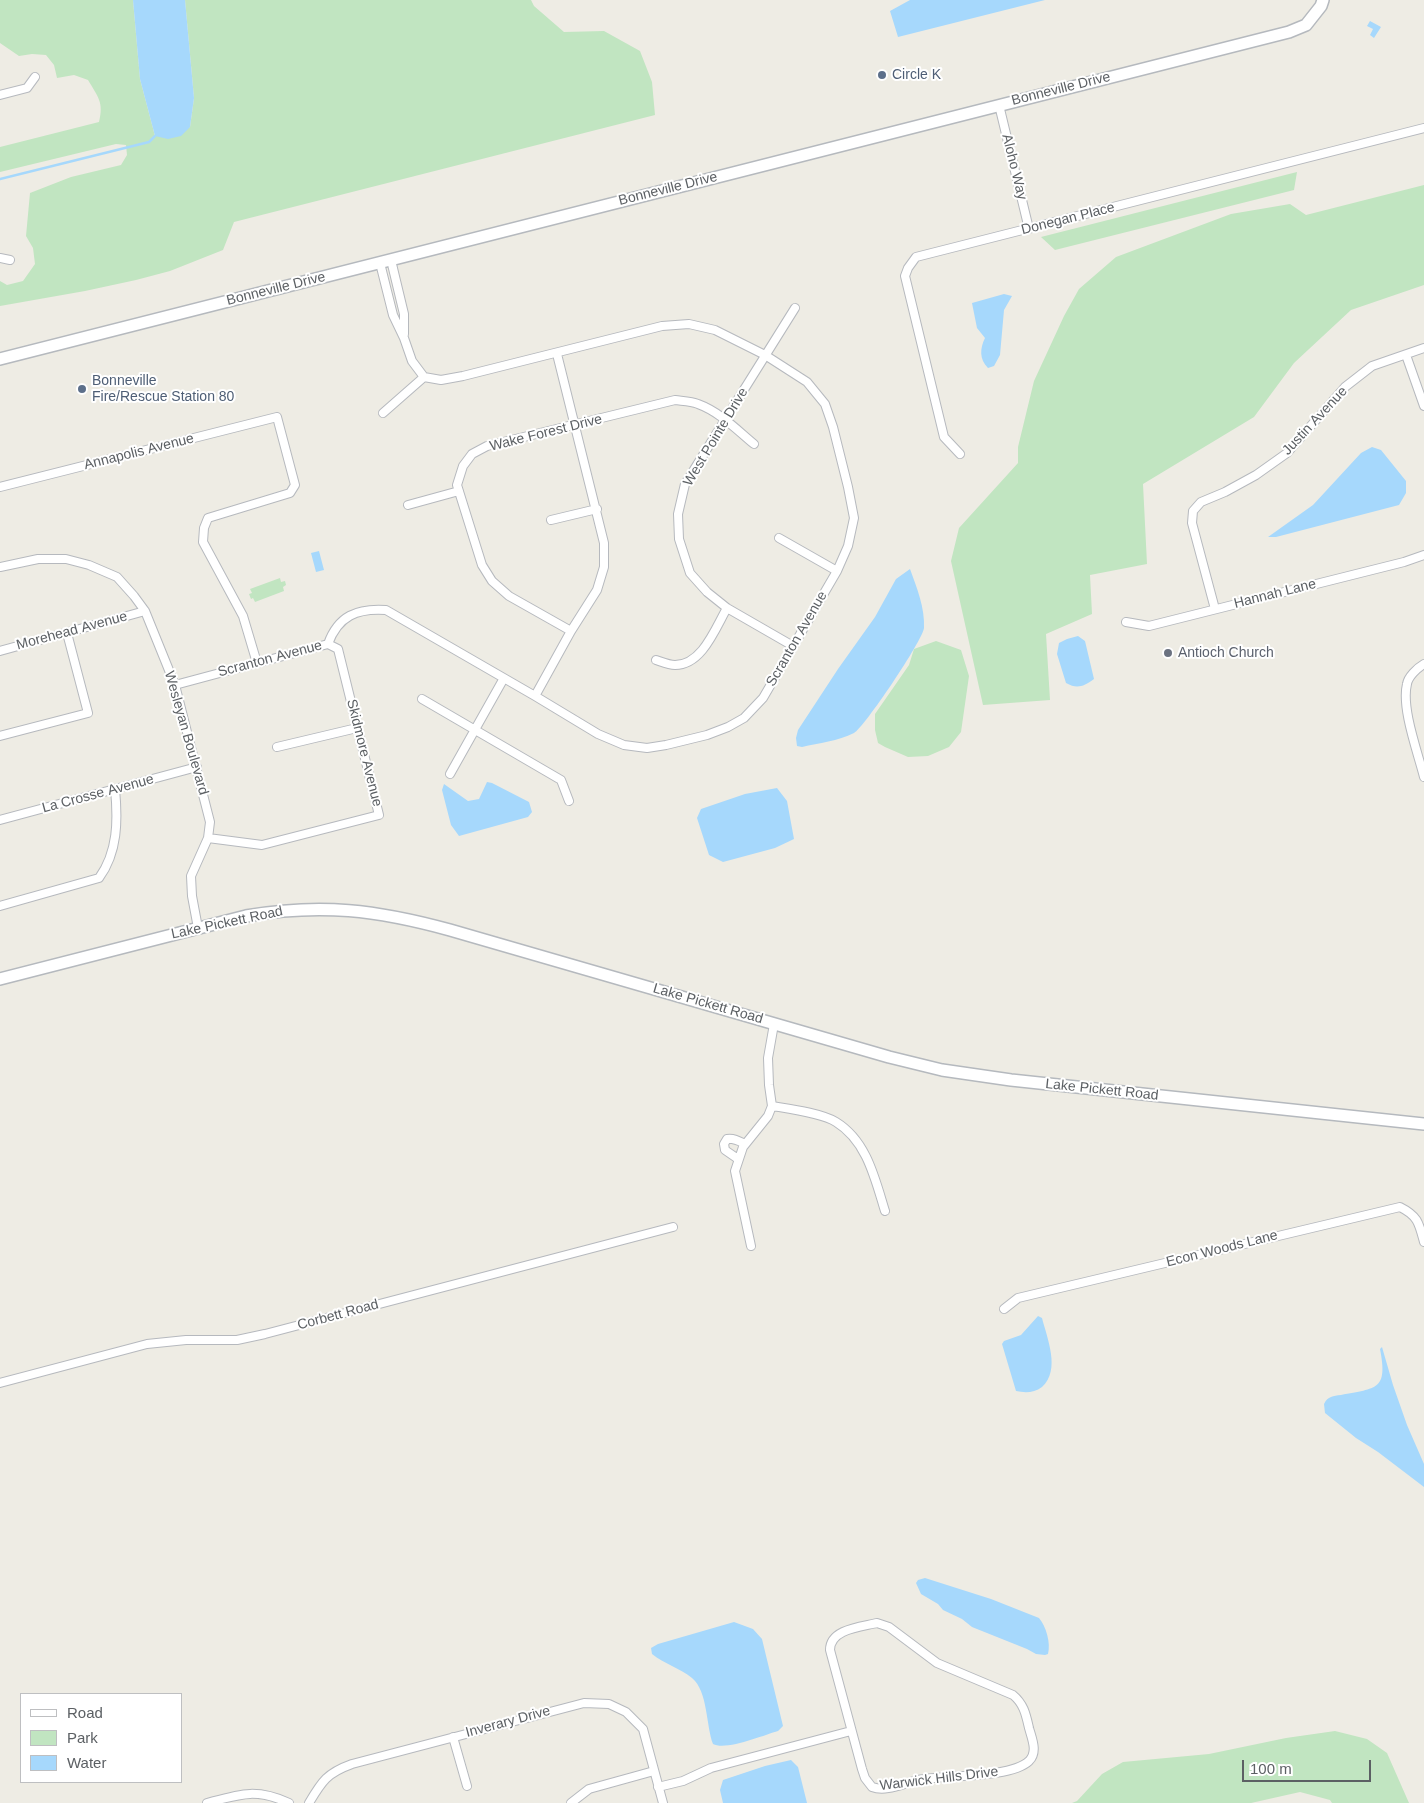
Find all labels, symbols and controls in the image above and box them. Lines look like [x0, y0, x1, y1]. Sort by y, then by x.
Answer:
place label: Circle K [892, 67, 941, 83]
marker: Circle K [876, 69, 888, 81]
street label: Bonneville Drive [1010, 69, 1112, 109]
street label: Aloho Way [998, 132, 1030, 202]
street label: Bonneville Drive [617, 169, 719, 209]
street label: Donegan Place [1020, 199, 1116, 239]
street label: Bonneville Drive [225, 269, 327, 309]
place label: Bonneville Fire/Rescue Station 80 [92, 373, 234, 406]
marker: Bonneville Fire/Rescue Station 80 [76, 383, 88, 395]
street label: Justin Avenue [1279, 383, 1351, 459]
street label: West Pointe Drive [680, 385, 752, 489]
street label: Wake Forest Drive [488, 411, 604, 455]
street label: Annapolis Avenue [82, 430, 196, 474]
street label: Hannah Lane [1232, 576, 1318, 612]
street label: Scranton Avenue [763, 588, 831, 690]
street label: Morehead Avenue [15, 608, 129, 654]
street label: Scranton Avenue [216, 637, 324, 681]
place label: Antioch Church [1178, 645, 1274, 661]
marker: Antioch Church [1162, 647, 1174, 659]
street label: Wesleyan Boulevard [160, 669, 212, 797]
street label: Skidmore Avenue [343, 697, 385, 809]
street label: La Crosse Avenue [40, 771, 156, 817]
street label: Lake Pickett Road [170, 903, 284, 943]
street label: Lake Pickett Road [651, 980, 765, 1028]
street label: Lake Pickett Road [1045, 1076, 1159, 1104]
street label: Econ Woods Lane [1165, 1227, 1279, 1271]
street label: Corbett Road [296, 1296, 380, 1334]
legend [20, 1693, 182, 1783]
street label: Inverary Drive [464, 1703, 552, 1741]
text: Road [67, 1704, 103, 1721]
text: Park [67, 1729, 98, 1746]
scale bar [1244, 1750, 1373, 1782]
text: Water [67, 1754, 106, 1771]
text: 100 m [1250, 1760, 1292, 1777]
street label: Warwick Hills Drive [879, 1763, 999, 1795]

